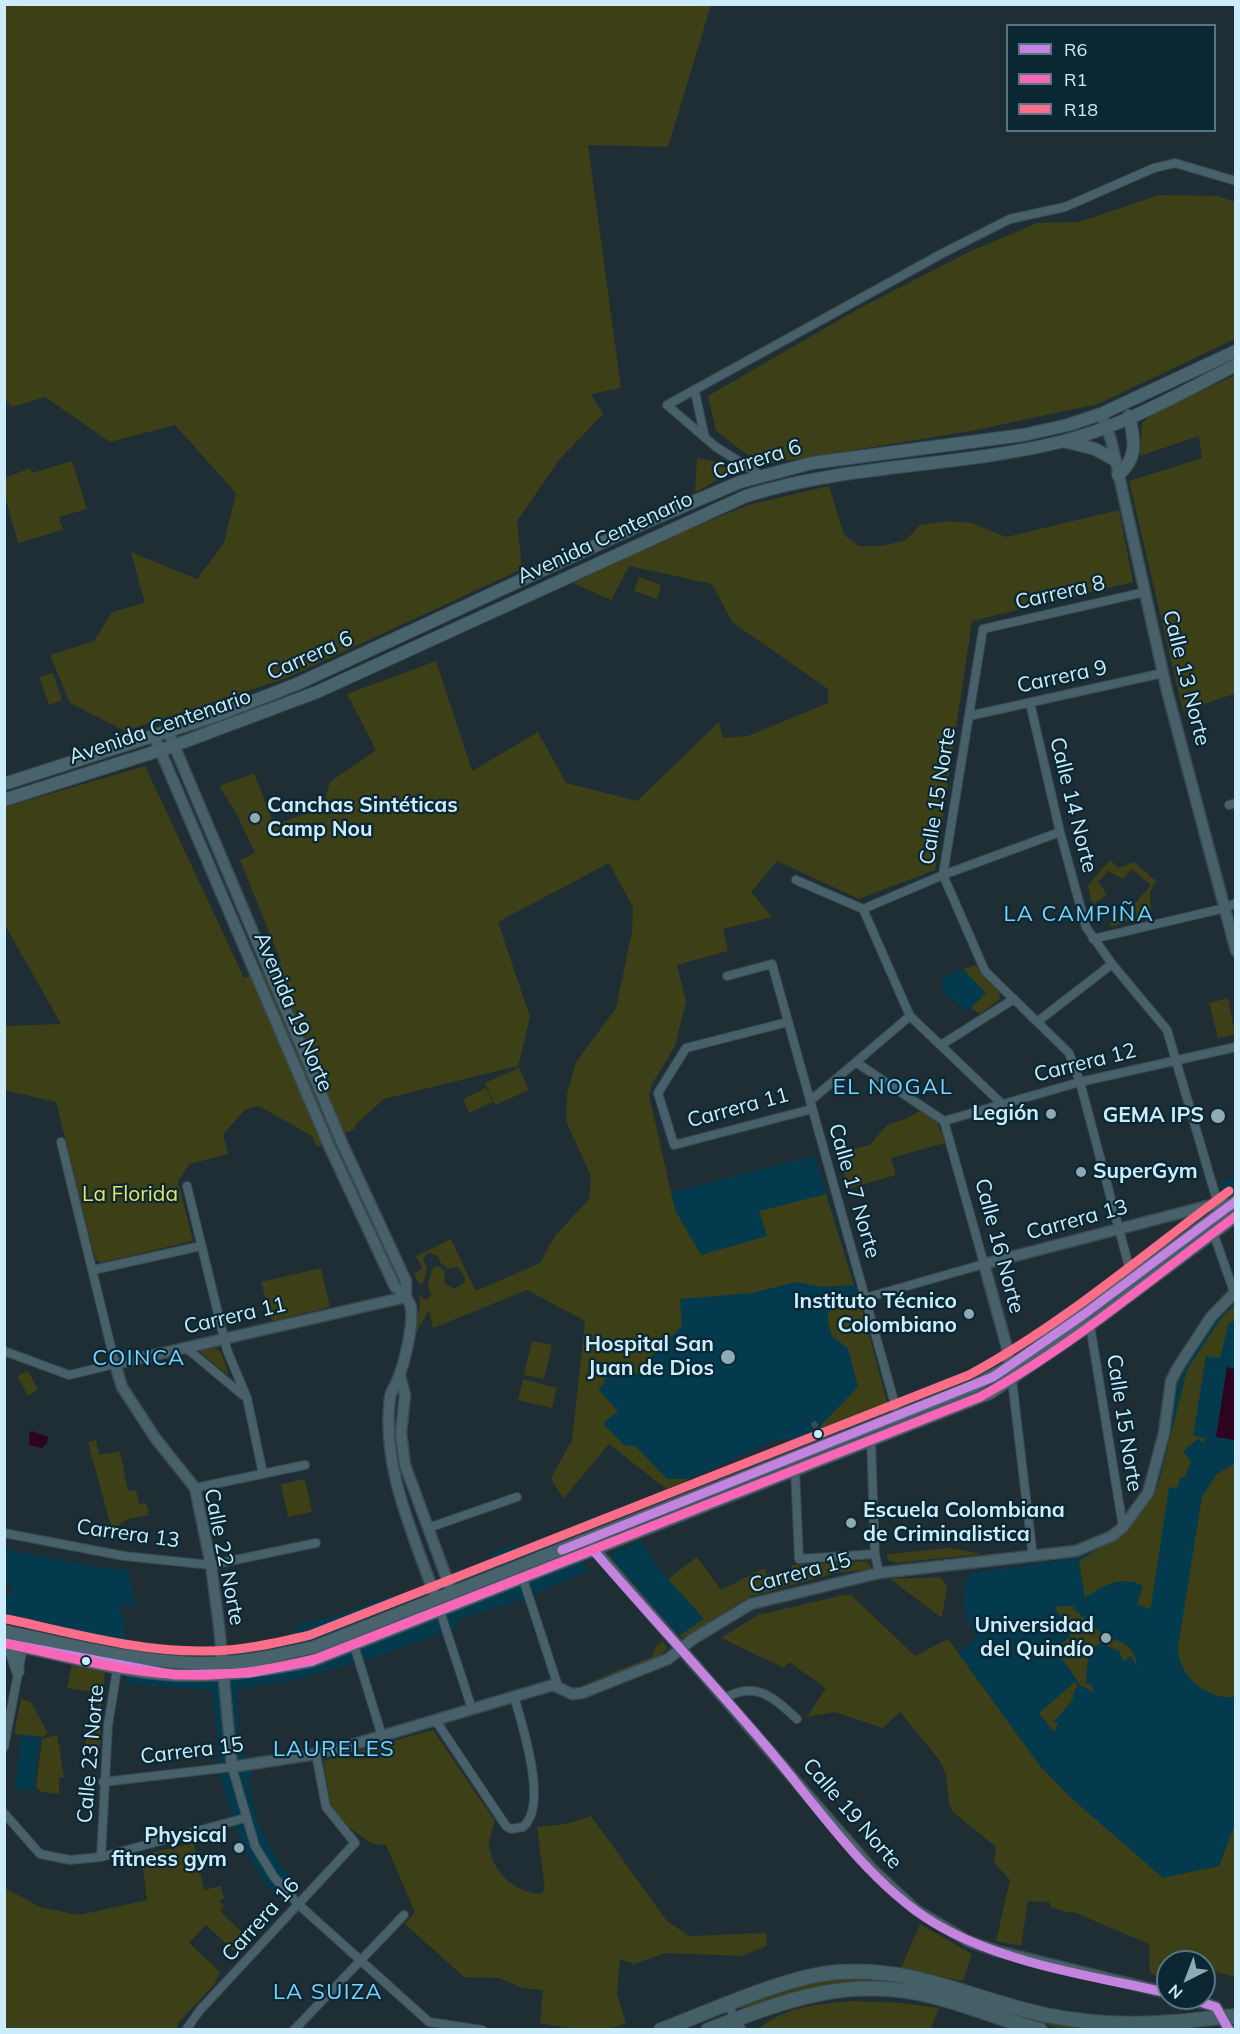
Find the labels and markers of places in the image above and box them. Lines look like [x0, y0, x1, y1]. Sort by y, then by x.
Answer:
place label: Canchas Sintéticas Camp Nou [267, 793, 458, 843]
marker: Canchas Sintéticas Camp Nou [248, 811, 262, 825]
place label: Legión [972, 1101, 1039, 1127]
place label: GEMA IPS [1103, 1103, 1204, 1129]
marker: Legión [1044, 1107, 1058, 1121]
marker: GEMA IPS [1209, 1107, 1227, 1125]
place label: SuperGym [1093, 1159, 1198, 1185]
marker: SuperGym [1074, 1165, 1088, 1179]
place label: Instituto Técnico Colombiano [794, 1289, 957, 1339]
marker: Instituto Técnico Colombiano [962, 1307, 976, 1321]
place label: Hospital San Juan de Dios [585, 1332, 714, 1382]
marker: Hospital San Juan de Dios [719, 1348, 737, 1366]
unlabelled marker [812, 1428, 824, 1440]
place label: Escuela Colombiana de Criminalistica [863, 1498, 1065, 1548]
marker: Escuela Colombiana de Criminalistica [844, 1516, 858, 1530]
place label: Universidad del Quindío [974, 1613, 1094, 1663]
marker: Universidad del Quindío [1099, 1631, 1113, 1645]
unlabelled marker [80, 1655, 92, 1667]
place label: Physical fitness gym [112, 1823, 227, 1873]
marker: Physical fitness gym [232, 1841, 246, 1855]

